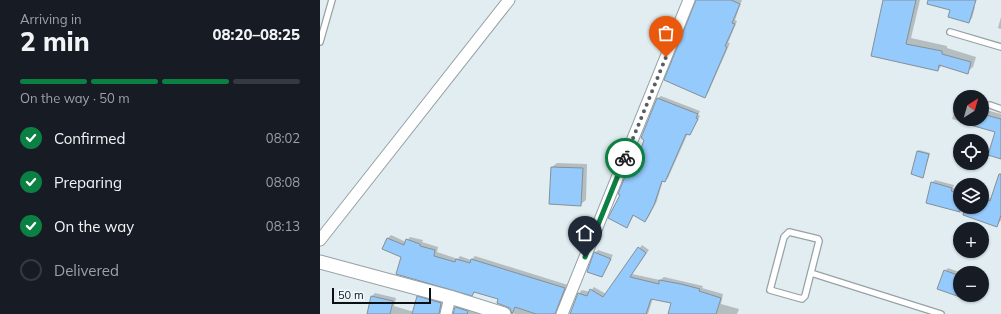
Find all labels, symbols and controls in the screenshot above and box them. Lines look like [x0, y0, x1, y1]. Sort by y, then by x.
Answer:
text: Arriving in [20, 11, 82, 27]
pin [649, 16, 683, 57]
icon: bag [655, 22, 677, 44]
text: 2 min [20, 25, 90, 58]
text: 08:20–08:25 [213, 25, 300, 44]
text: On the way · 50 m [20, 90, 130, 106]
north arrow [953, 90, 989, 126]
map controls [953, 90, 989, 302]
icon: check [20, 127, 42, 149]
text: Confirmed [54, 129, 125, 148]
text: 08:02 [266, 130, 300, 146]
button: locate [953, 134, 989, 170]
courier [605, 138, 645, 178]
icon: bike [614, 147, 636, 169]
icon: check [20, 171, 42, 193]
text: Preparing [54, 173, 122, 192]
text: 08:08 [266, 174, 300, 190]
button: layers [953, 178, 989, 214]
icon: check [20, 215, 42, 237]
pin [568, 216, 602, 257]
text: On the way [54, 217, 134, 236]
text: 08:13 [266, 218, 300, 234]
icon: home [574, 222, 596, 244]
button: + [953, 222, 989, 258]
text: Delivered [54, 261, 119, 280]
button: − [953, 266, 989, 302]
scale bar [332, 286, 431, 305]
text: 50 m [338, 288, 364, 302]

